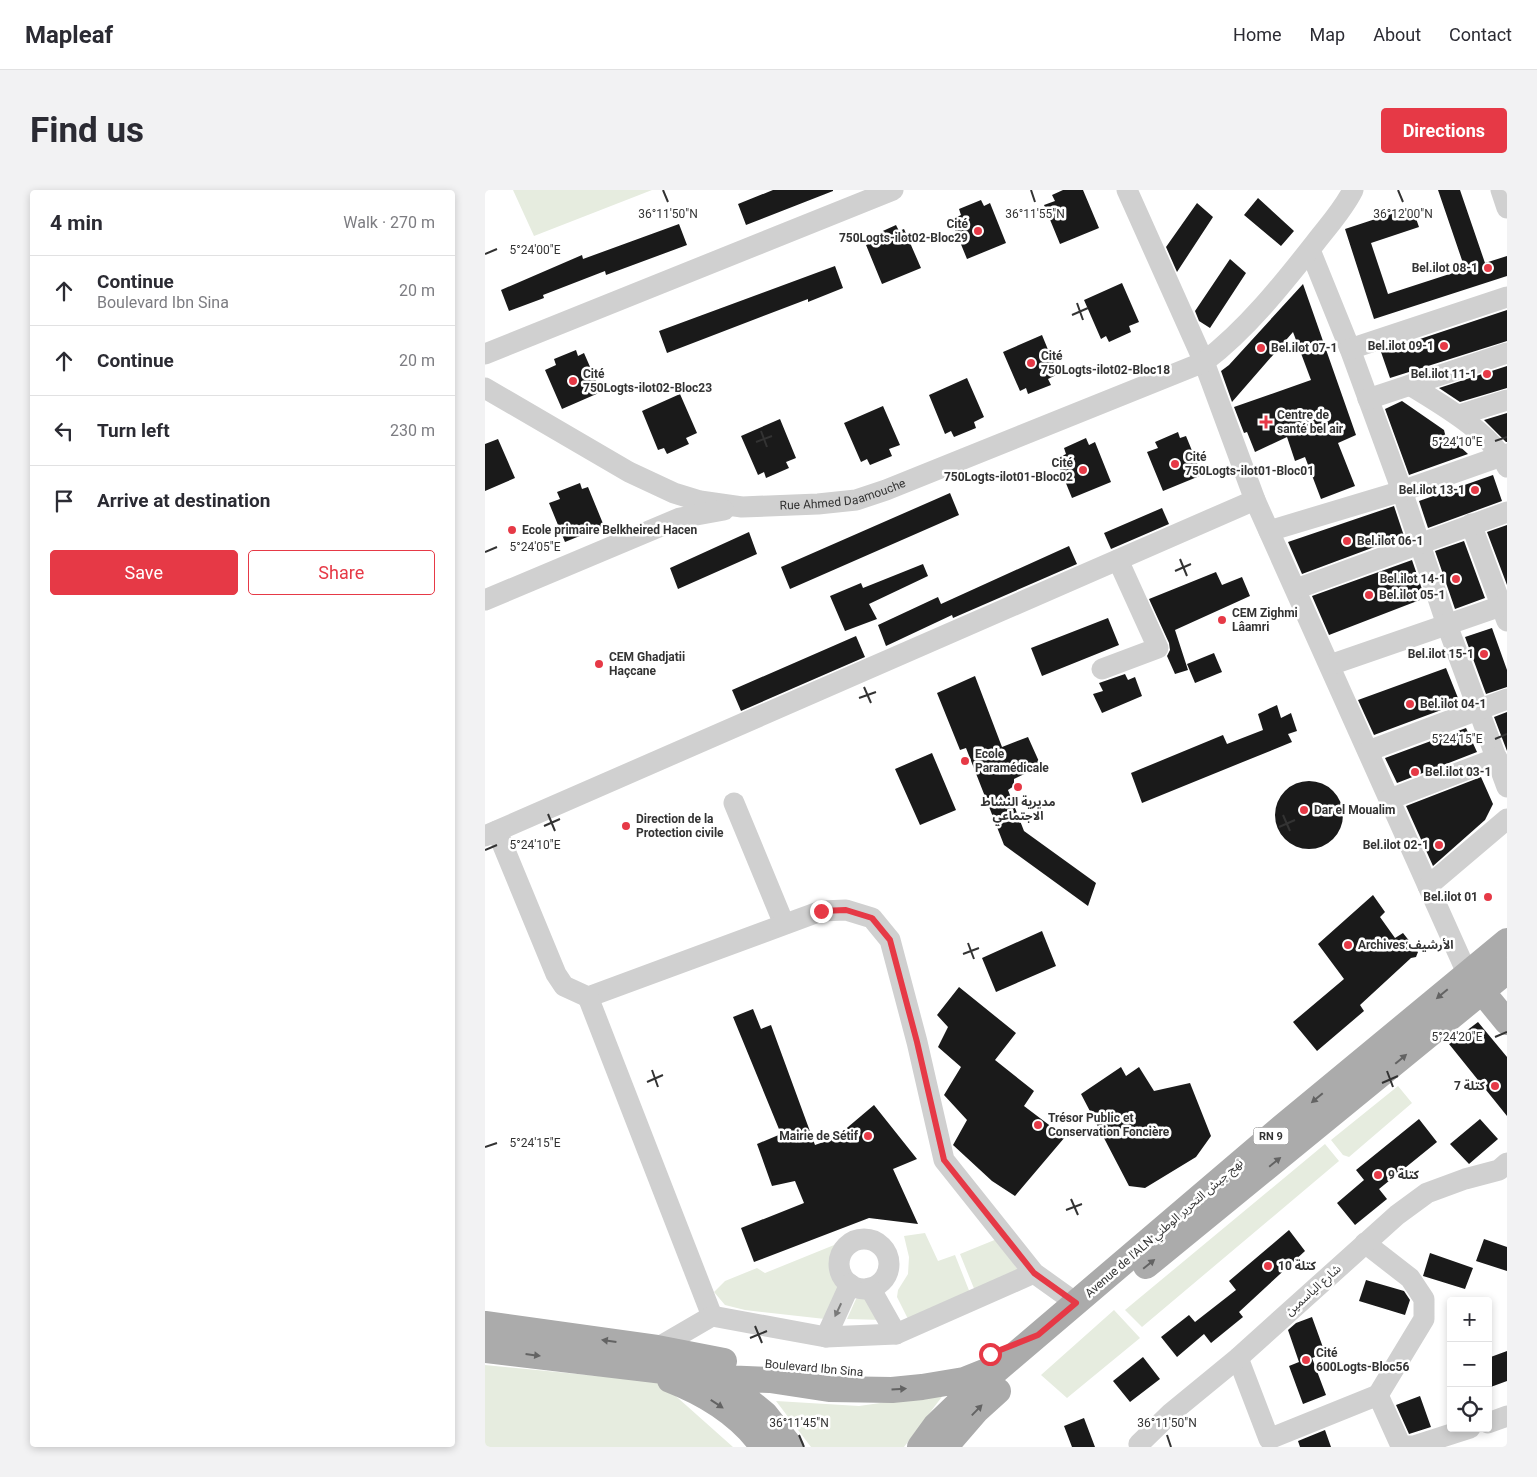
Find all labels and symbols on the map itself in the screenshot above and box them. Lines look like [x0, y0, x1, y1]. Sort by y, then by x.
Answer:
text: 36°11'50"N [638, 207, 698, 221]
text: 36°11'55"N [1005, 207, 1065, 221]
text: 36°12'00"N [1373, 207, 1433, 221]
place label: Cité 750Logts-ilot02-Bloc29 [839, 217, 969, 245]
marker: Cité 750Logts-ilot02-Bloc29 [972, 225, 984, 237]
text: 5°24'00"E [510, 243, 561, 257]
place label: Bel.ilot 08-1 [1412, 261, 1478, 275]
marker: Bel.ilot 08-1 [1482, 262, 1494, 274]
place label: Bel.ilot 09-1 [1368, 339, 1434, 353]
marker: Bel.ilot 09-1 [1438, 340, 1450, 352]
place label: Bel.ilot 07-1 [1271, 341, 1337, 355]
marker: Bel.ilot 07-1 [1255, 342, 1267, 354]
place label: Cité 750Logts-ilot02-Bloc18 [1041, 349, 1170, 377]
marker: Cité 750Logts-ilot02-Bloc18 [1025, 357, 1037, 369]
place label: Cité 750Logts-ilot02-Bloc23 [583, 367, 712, 395]
place label: Bel.ilot 11-1 [1411, 367, 1477, 381]
marker: Bel.ilot 11-1 [1481, 368, 1493, 380]
marker: Cité 750Logts-ilot02-Bloc23 [567, 375, 579, 387]
place label: Centre de santé bel air [1277, 408, 1344, 436]
marker: Centre de santé bel air [1259, 415, 1273, 429]
text: 5°24'10"E [1432, 435, 1483, 449]
place label: Cité 750Logts-ilot01-Bloc01 [1185, 450, 1314, 478]
place label: Cité 750Logts-ilot01-Bloc02 [944, 456, 1074, 484]
marker: Cité 750Logts-ilot01-Bloc01 [1169, 458, 1181, 470]
marker: Cité 750Logts-ilot01-Bloc02 [1077, 464, 1089, 476]
street label: Rue Ahmed Daamouche [779, 476, 908, 513]
place label: Bel.ilot 13-1 [1399, 483, 1465, 497]
marker: Bel.ilot 13-1 [1469, 484, 1481, 496]
place label: Ecole primaire Belkheired Hacen [522, 523, 698, 537]
marker: Ecole primaire Belkheired Hacen [506, 524, 518, 536]
place label: Bel.ilot 06-1 [1357, 534, 1423, 548]
marker: Bel.ilot 06-1 [1341, 535, 1353, 547]
text: 5°24'05"E [510, 540, 561, 554]
place label: Bel.ilot 14-1 [1380, 572, 1446, 586]
marker: Bel.ilot 14-1 [1450, 573, 1462, 585]
place label: Bel.ilot 05-1 [1379, 588, 1445, 602]
marker: Bel.ilot 05-1 [1363, 589, 1375, 601]
place label: CEM Zighmi Lâamri [1232, 606, 1298, 634]
marker: CEM Zighmi Lâamri [1216, 614, 1228, 626]
place label: Bel.ilot 15-1 [1408, 647, 1474, 661]
marker: Bel.ilot 15-1 [1478, 648, 1490, 660]
place label: CEM Ghadjatii Haçcane [609, 650, 685, 678]
marker: CEM Ghadjatii Haçcane [593, 658, 605, 670]
place label: Bel.ilot 04-1 [1420, 697, 1486, 711]
marker: Bel.ilot 04-1 [1404, 698, 1416, 710]
text: 5°24'15"E [1432, 732, 1483, 746]
place label: Ecole Paramédicale [975, 747, 1049, 775]
marker: Ecole Paramédicale [959, 755, 971, 767]
place label: Bel.ilot 03-1 [1425, 765, 1491, 779]
marker: Bel.ilot 03-1 [1409, 766, 1421, 778]
marker: مديرية النشاط الاجتماعي [1012, 781, 1024, 793]
place label: مديرية النشاط الاجتماعي [981, 795, 1055, 826]
place label: Dar el Moualim [1314, 803, 1395, 817]
marker: Dar el Moualim [1298, 804, 1310, 816]
place label: Direction de la Protection civile [636, 812, 724, 840]
marker: Direction de la Protection civile [620, 820, 632, 832]
text: 5°24'10"E [510, 838, 561, 852]
place label: Bel.ilot 02-1 [1363, 838, 1429, 852]
marker: Bel.ilot 02-1 [1433, 839, 1445, 851]
place label: Bel.ilot 01 [1423, 890, 1478, 904]
marker: Bel.ilot 01 [1482, 891, 1494, 903]
route end [810, 900, 833, 923]
place label: Archives:الأرشيف [1358, 938, 1454, 952]
marker: Archives:الأرشيف [1342, 939, 1354, 951]
one-way arrow [1437, 988, 1449, 1000]
text: 5°24'20"E [1432, 1030, 1483, 1044]
one-way arrow [1394, 1053, 1407, 1064]
place label: كتلة 7 [1454, 1079, 1486, 1093]
marker: كتلة 7 [1489, 1080, 1501, 1092]
one-way arrow [1311, 1092, 1324, 1103]
place label: Trésor Public et Conservation Foncière [1048, 1111, 1170, 1139]
marker: Trésor Public et Conservation Foncière [1032, 1119, 1044, 1131]
road number: RN 9 [1253, 1128, 1289, 1144]
place label: Mairie de Sétif [779, 1129, 859, 1143]
marker: Mairie de Sétif [862, 1130, 874, 1142]
text: 5°24'15"E [510, 1136, 561, 1150]
street label: Avenue de l'ALN;نهج جيش التحرير الوطني [1082, 1156, 1248, 1302]
one-way arrow [1268, 1156, 1281, 1167]
place label: كتلة 9 [1388, 1168, 1420, 1182]
marker: كتلة 9 [1372, 1169, 1384, 1181]
one-way arrow [1142, 1259, 1155, 1270]
place label: كتلة 10 [1278, 1259, 1316, 1273]
marker: كتلة 10 [1262, 1260, 1274, 1272]
street label: شارع الياسمين [1282, 1261, 1345, 1320]
one-way arrow [834, 1303, 842, 1317]
one-way arrow [601, 1337, 617, 1345]
route start [979, 1343, 1002, 1366]
place label: Cité 600Logts-Bloc56 [1316, 1346, 1409, 1374]
one-way arrow [526, 1351, 542, 1359]
marker: Cité 600Logts-Bloc56 [1300, 1354, 1312, 1366]
street label: Boulevard Ibn Sina [764, 1357, 864, 1379]
one-way arrow [891, 1385, 907, 1393]
one-way arrow [710, 1399, 724, 1408]
one-way arrow [971, 1404, 983, 1416]
text: 36°11'45"N [769, 1416, 829, 1430]
text: 36°11'50"N [1137, 1416, 1197, 1430]

